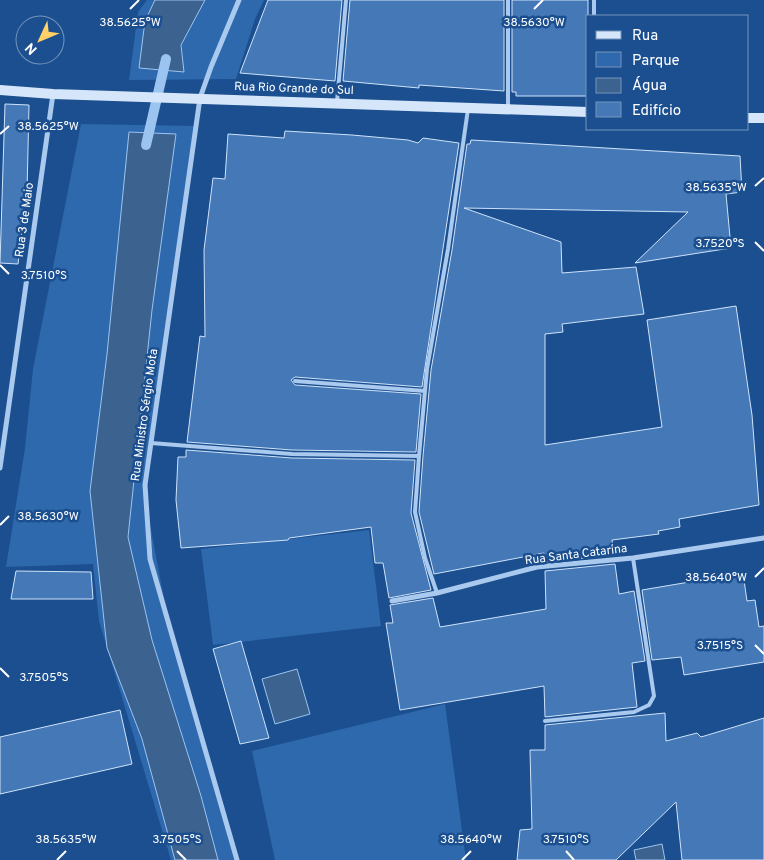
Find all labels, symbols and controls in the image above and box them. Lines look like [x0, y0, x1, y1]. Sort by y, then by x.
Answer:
north arrow [15, 15, 65, 65]
text: 38.5625°W [99, 15, 161, 31]
text: 38.5630°W [503, 15, 565, 31]
legend [586, 15, 749, 130]
text: Rua [632, 27, 658, 46]
text: N [22, 38, 41, 58]
text: Parque [632, 52, 680, 71]
text: Água [632, 76, 667, 96]
street label: Rua Rio Grande do Sul [234, 79, 354, 99]
text: Edifício [632, 102, 681, 121]
text: 38.5625°W [17, 119, 79, 135]
text: 38.5635°W [685, 180, 747, 196]
street label: Rua 3 de Maio [12, 181, 38, 258]
text: 3.7520°S [695, 236, 745, 252]
text: 3.7510°S [21, 268, 67, 284]
street label: Rua Ministro Sérgio Mota [128, 348, 162, 482]
text: 38.5630°W [17, 509, 79, 525]
street label: Rua Santa Catarina [524, 541, 628, 569]
text: 38.5640°W [685, 570, 747, 586]
text: 3.7515°S [697, 638, 743, 654]
text: 3.7505°S [19, 670, 69, 686]
text: 38.5635°W [35, 832, 97, 848]
text: 3.7505°S [152, 832, 202, 848]
text: 38.5640°W [440, 832, 502, 848]
text: 3.7510°S [543, 832, 589, 848]

